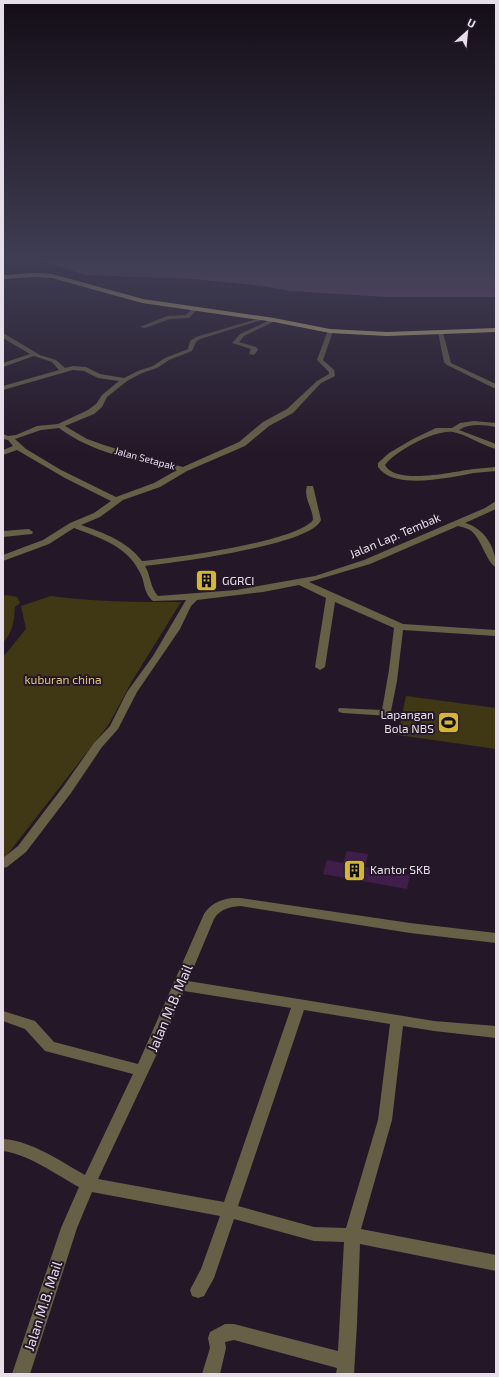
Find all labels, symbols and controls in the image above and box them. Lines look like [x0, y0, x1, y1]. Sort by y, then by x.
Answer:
north arrow [447, 12, 487, 52]
text: U [465, 15, 478, 30]
street label: Jalan Setapak [113, 444, 177, 472]
street label: Jalan Lap. Tembak [347, 510, 442, 561]
building icon: GGRCI [194, 568, 220, 594]
place label: GGRCI [222, 573, 254, 587]
park label: kuburan china [24, 672, 102, 686]
place label: Lapangan Bola NBS [381, 707, 434, 735]
sports icon: Lapangan Bola NBS [436, 709, 462, 735]
building icon: Kantor SKB [341, 857, 367, 883]
place label: Kantor SKB [370, 862, 431, 876]
street label: Jalan M.B. Mail [143, 961, 196, 1054]
street label: Jalan M.B. Mail [20, 1258, 65, 1353]

